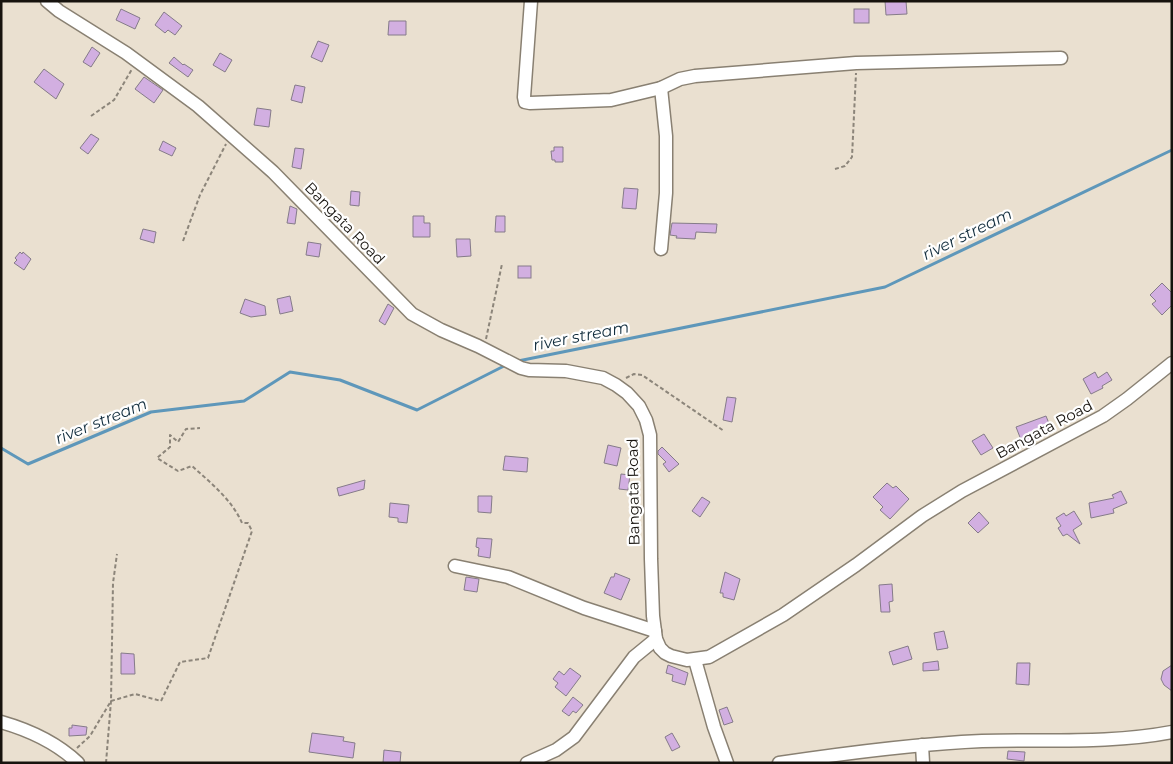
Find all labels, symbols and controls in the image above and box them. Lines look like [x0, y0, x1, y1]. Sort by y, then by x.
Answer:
street label: Bangata Road [301, 178, 389, 268]
water label: river stream [919, 204, 1015, 264]
water label: river stream [531, 317, 631, 355]
water label: river stream [52, 394, 150, 448]
street label: Bangata Road [992, 395, 1096, 463]
street label: Bangata Road [623, 438, 643, 546]

